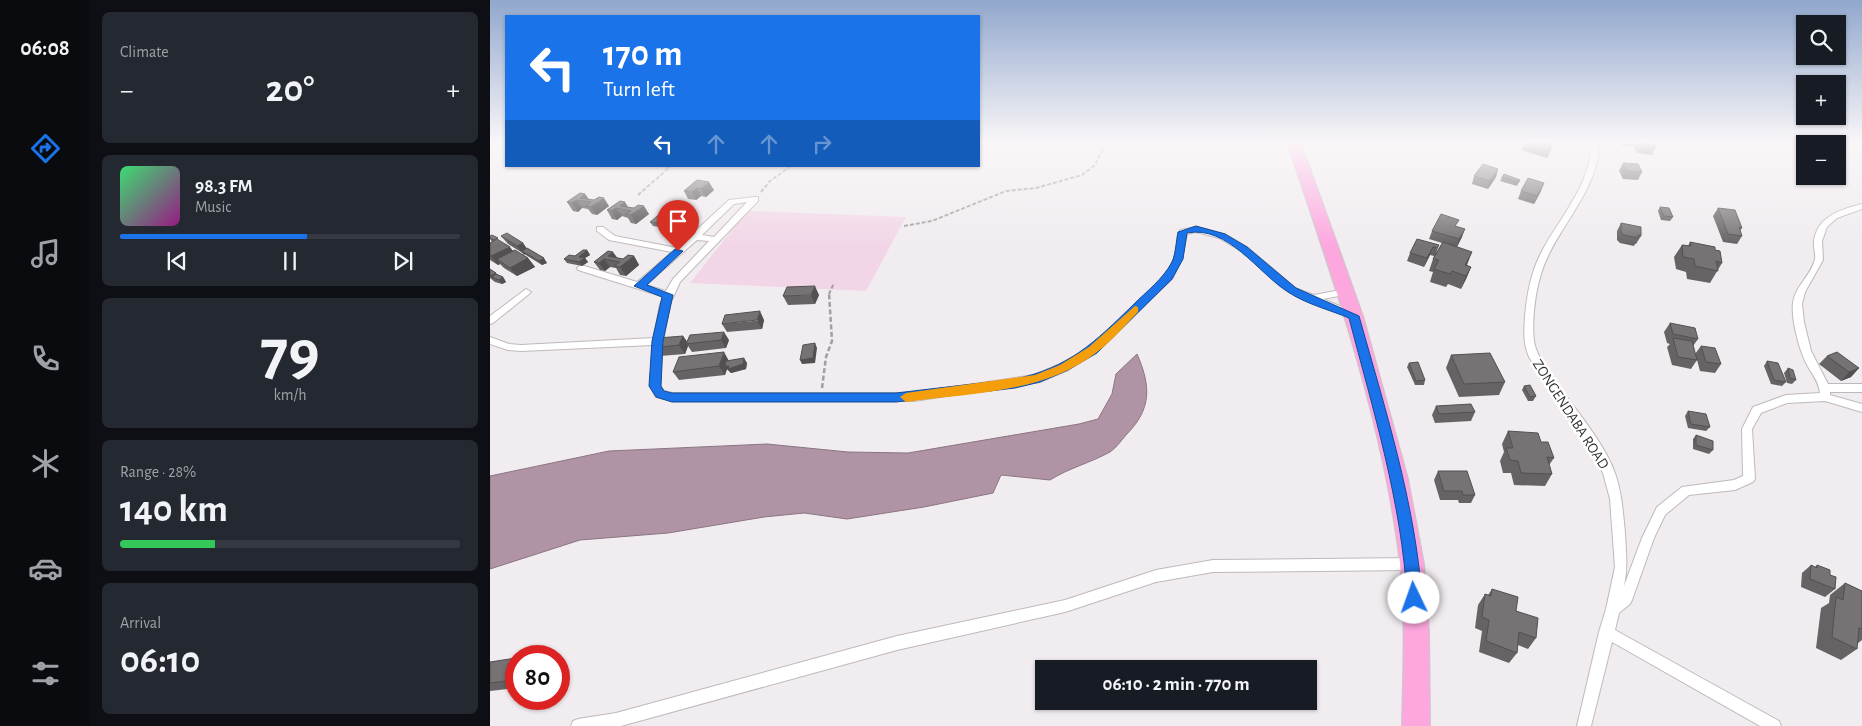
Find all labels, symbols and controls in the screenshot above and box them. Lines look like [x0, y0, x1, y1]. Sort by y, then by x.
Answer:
map controls [1796, 15, 1846, 185]
button: search [1796, 15, 1846, 65]
icon: left [520, 35, 585, 100]
text: 06:08 [20, 37, 70, 59]
text: 170 m [603, 37, 683, 72]
text: Climate [120, 44, 169, 60]
text: 20° [266, 71, 314, 109]
button: + [1796, 75, 1846, 125]
text: − [120, 77, 133, 105]
text: + [447, 77, 460, 105]
text: Turn left [603, 78, 675, 100]
icon: left [649, 130, 677, 158]
icon: ahead [702, 130, 730, 158]
icon: ahead [755, 130, 783, 158]
icon: right [808, 130, 836, 158]
icon: directions [28, 131, 63, 166]
button: − [1796, 135, 1846, 185]
text: 98.3 FM [195, 177, 253, 196]
text: Music [195, 199, 231, 215]
pin [657, 200, 699, 251]
icon: arrive [664, 207, 692, 235]
icon: music [28, 236, 63, 271]
icon: previous [163, 247, 191, 275]
icon: pause [276, 247, 304, 275]
icon: next [389, 247, 417, 275]
text: 79 [260, 321, 320, 386]
icon: phone [28, 341, 63, 376]
street label: ZONGENDABA ROAD [1530, 357, 1612, 472]
text: km/h [273, 387, 307, 403]
icon: climate [28, 446, 63, 481]
text: Range · 28% [120, 464, 196, 480]
text: 140 km [120, 491, 228, 529]
icon: car [28, 551, 63, 586]
position arrow [1387, 571, 1439, 623]
text: Arrival [120, 615, 161, 631]
text: 06:10 [120, 642, 200, 680]
speed limit sign: 80 [505, 645, 570, 710]
icon: filters [28, 656, 63, 691]
text: 06:10 · 2 min · 770 m [1102, 675, 1250, 694]

